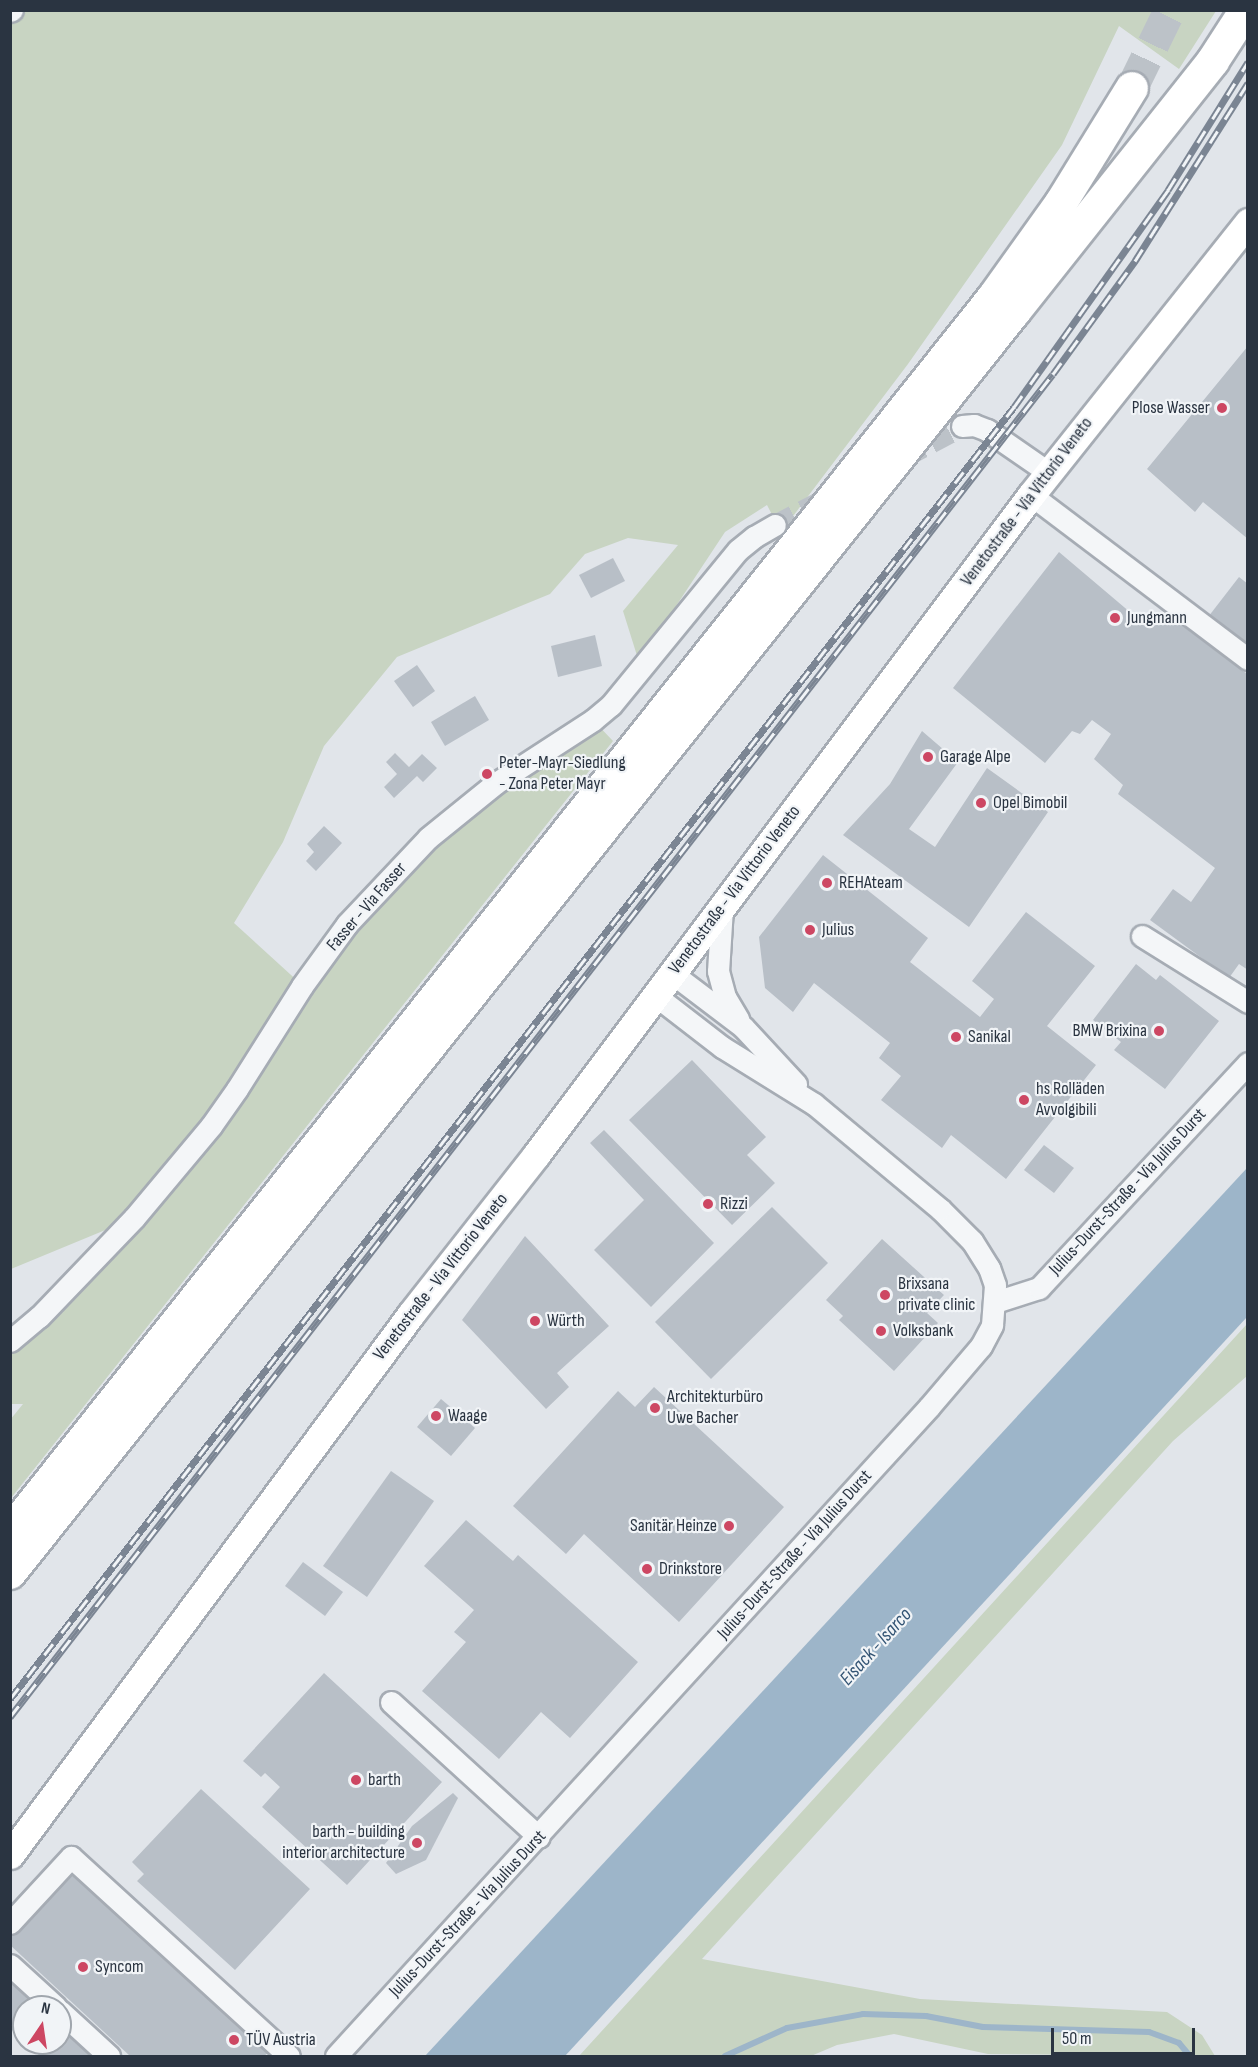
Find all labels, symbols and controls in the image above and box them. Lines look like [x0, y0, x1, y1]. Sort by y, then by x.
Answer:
place label: Plose Wasser [1132, 397, 1210, 419]
marker: Plose Wasser [1215, 401, 1229, 415]
street label: Venetostraße - Via Vittorio Veneto [956, 413, 1098, 591]
place label: Jungmann [1127, 607, 1187, 629]
marker: Jungmann [1108, 611, 1122, 625]
place label: Garage Alpe [940, 746, 1011, 768]
marker: Garage Alpe [921, 750, 935, 764]
place label: Peter-Mayr-Siedlung - Zona Peter Mayr [499, 753, 626, 795]
marker: Peter-Mayr-Siedlung - Zona Peter Mayr [480, 767, 494, 781]
place label: Opel Bimobil [993, 792, 1067, 814]
marker: Opel Bimobil [974, 796, 988, 810]
street label: Venetostraße - Via Vittorio Veneto [664, 801, 806, 979]
street label: Fasser - Via Fasser [323, 858, 411, 956]
place label: REHAteam [839, 872, 903, 894]
marker: REHAteam [820, 876, 834, 890]
place label: Julius [822, 919, 854, 941]
marker: Julius [803, 923, 817, 937]
place label: BMW Brixina [1072, 1020, 1147, 1042]
marker: BMW Brixina [1152, 1024, 1166, 1038]
place label: Sanikal [968, 1026, 1011, 1048]
marker: Sanikal [949, 1030, 963, 1044]
place label: hs Rolläden Avvolgibili [1036, 1079, 1105, 1122]
marker: hs Rolläden Avvolgibili [1017, 1093, 1031, 1107]
street label: Julius-Durst-Straße - Via Julius Durst [1045, 1104, 1211, 1280]
street label: Venetostraße - Via Vittorio Veneto [369, 1189, 513, 1365]
place label: Rizzi [720, 1193, 748, 1215]
marker: Rizzi [701, 1197, 715, 1211]
place label: Brixsana private clinic [898, 1274, 976, 1316]
marker: Brixsana private clinic [876, 1286, 894, 1304]
place label: Würth [547, 1310, 585, 1332]
marker: Würth [528, 1314, 542, 1328]
place label: Volksbank [893, 1320, 953, 1342]
marker: Volksbank [874, 1324, 888, 1338]
place label: Architekturbüro Uwe Bacher [667, 1387, 763, 1430]
marker: Architekturbüro Uwe Bacher [648, 1401, 662, 1415]
place label: Waage [448, 1405, 487, 1427]
marker: Waage [429, 1409, 443, 1423]
street label: Julius-Durst-Straße - Via Julius Durst [713, 1466, 877, 1644]
place label: Sanitär Heinze [630, 1515, 717, 1537]
marker: Sanitär Heinze [722, 1519, 736, 1533]
place label: Drinkstore [659, 1558, 722, 1580]
marker: Drinkstore [640, 1562, 654, 1576]
water label: Eisack - Isarco [835, 1603, 917, 1691]
place label: barth [368, 1769, 401, 1791]
marker: barth [349, 1773, 363, 1787]
place label: barth - building interior architecture [282, 1822, 405, 1864]
street label: Julius-Durst-Straße - Via Julius Durst [385, 1826, 551, 2002]
marker: barth - building interior architecture [410, 1836, 424, 1850]
place label: Syncom [95, 1956, 143, 1978]
marker: Syncom [76, 1960, 90, 1974]
north arrow [12, 1995, 72, 2055]
text: N [39, 1999, 52, 2019]
scale bar [1054, 2016, 1198, 2054]
text: 50 m [1062, 2028, 1092, 2049]
place label: TÜV Austria [246, 2029, 316, 2051]
marker: TÜV Austria [227, 2033, 241, 2047]

